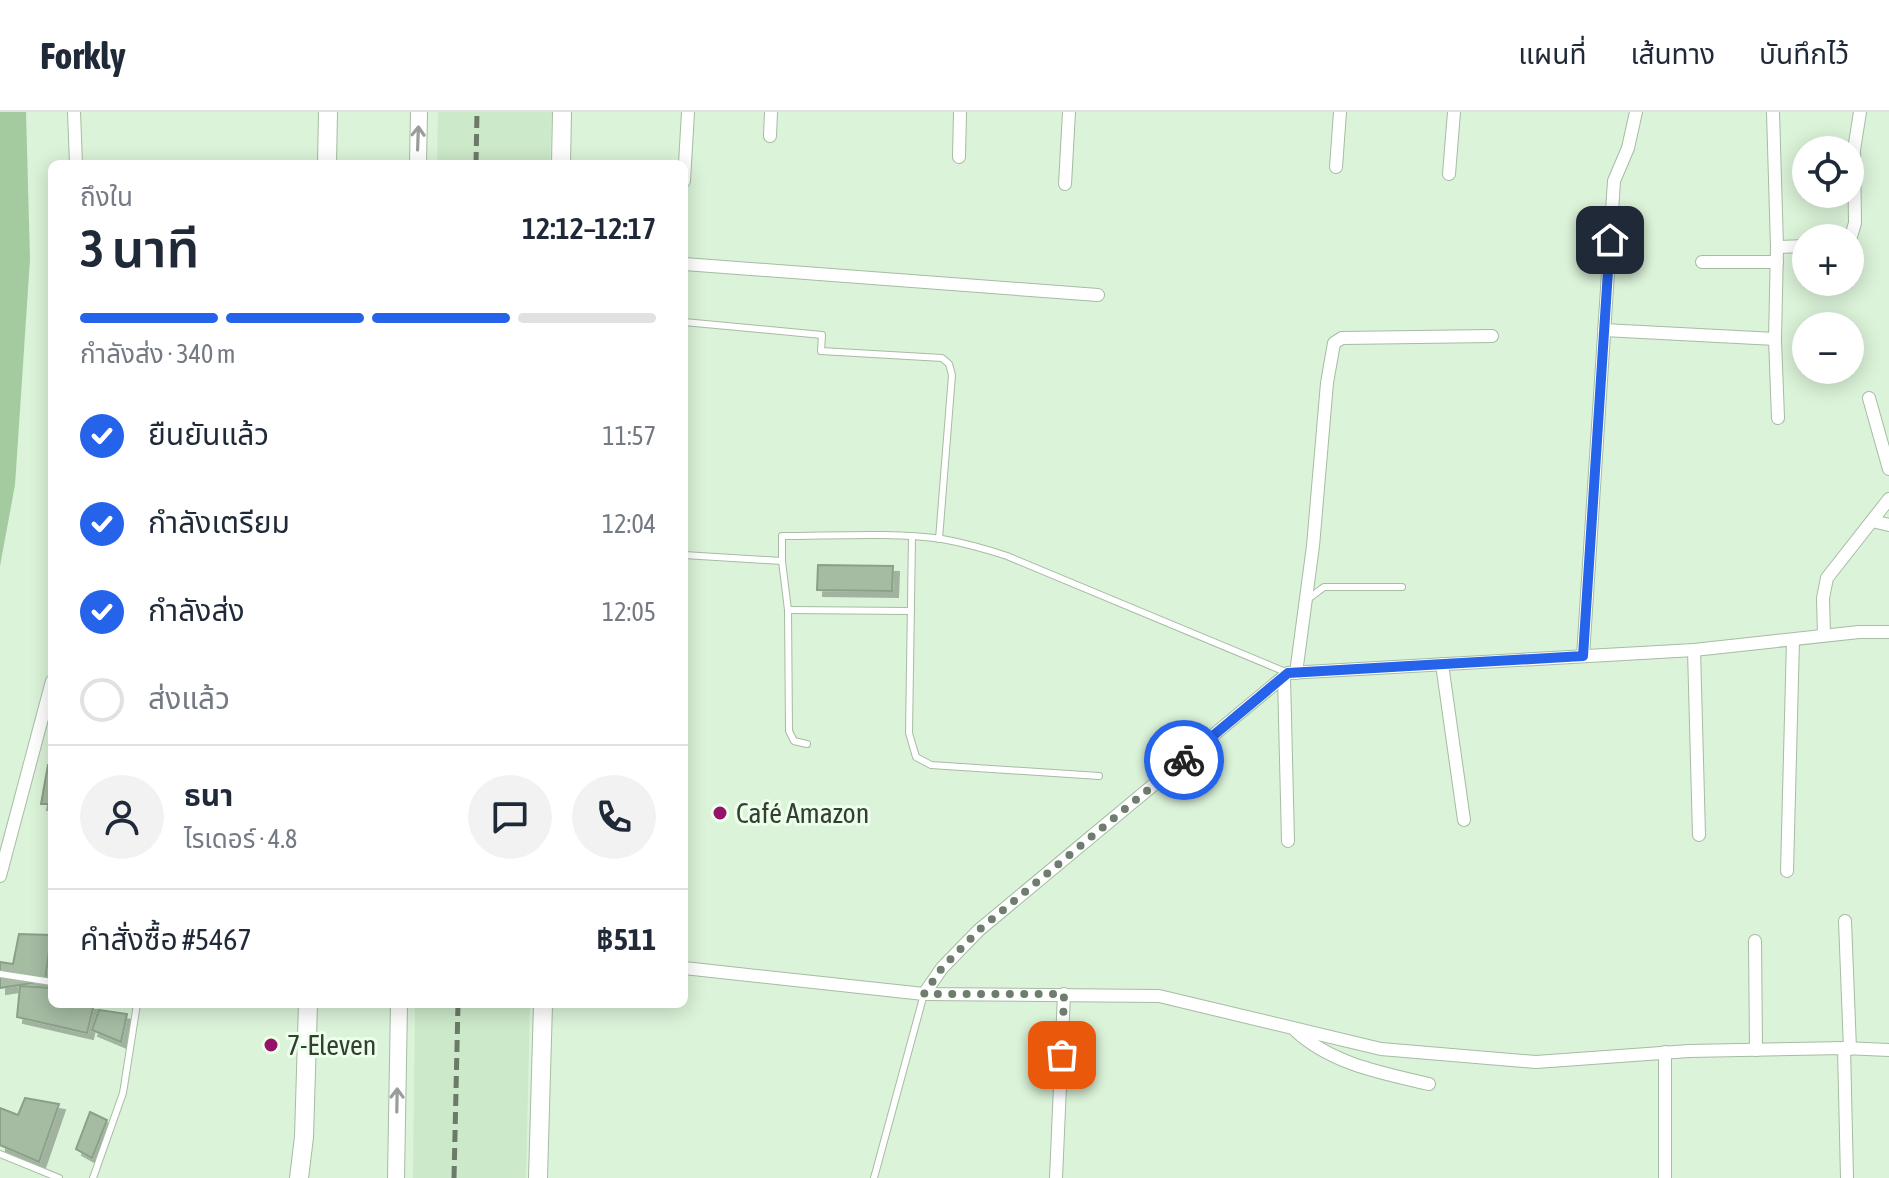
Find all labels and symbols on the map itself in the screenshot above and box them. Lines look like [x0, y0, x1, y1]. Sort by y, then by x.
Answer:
one-way arrow [411, 125, 426, 152]
pin [1576, 206, 1644, 274]
courier [1144, 720, 1224, 800]
place label: Café Amazon [736, 797, 869, 829]
marker: Café Amazon [711, 804, 729, 822]
pin [1028, 1021, 1096, 1089]
place label: 7-Eleven [287, 1029, 376, 1061]
marker: 7-Eleven [262, 1036, 280, 1054]
one-way arrow [389, 1087, 405, 1114]

